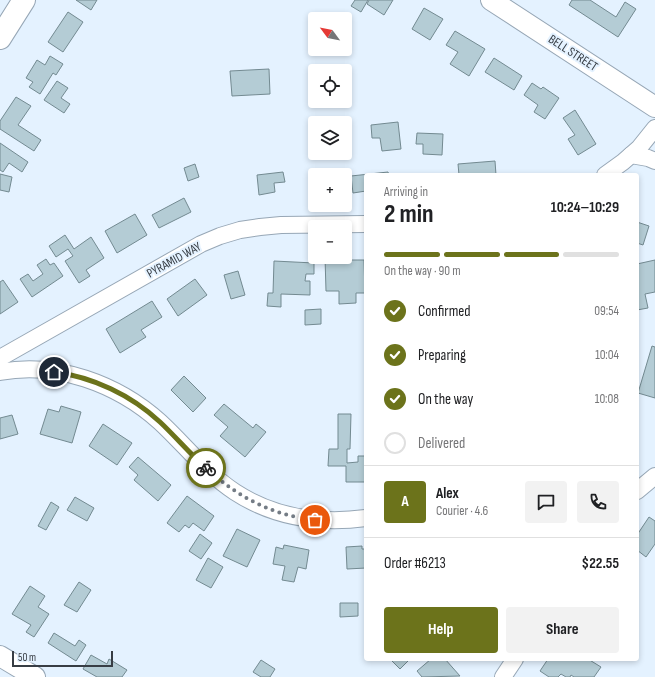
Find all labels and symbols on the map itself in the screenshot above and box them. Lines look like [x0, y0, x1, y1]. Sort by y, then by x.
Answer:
north arrow [308, 12, 352, 56]
street label: BELL STREET [545, 31, 601, 75]
street label: PYRAMID WAY [144, 238, 205, 281]
pin [37, 355, 71, 389]
courier [186, 448, 226, 488]
pin [298, 503, 332, 537]
scale bar [12, 649, 113, 668]

